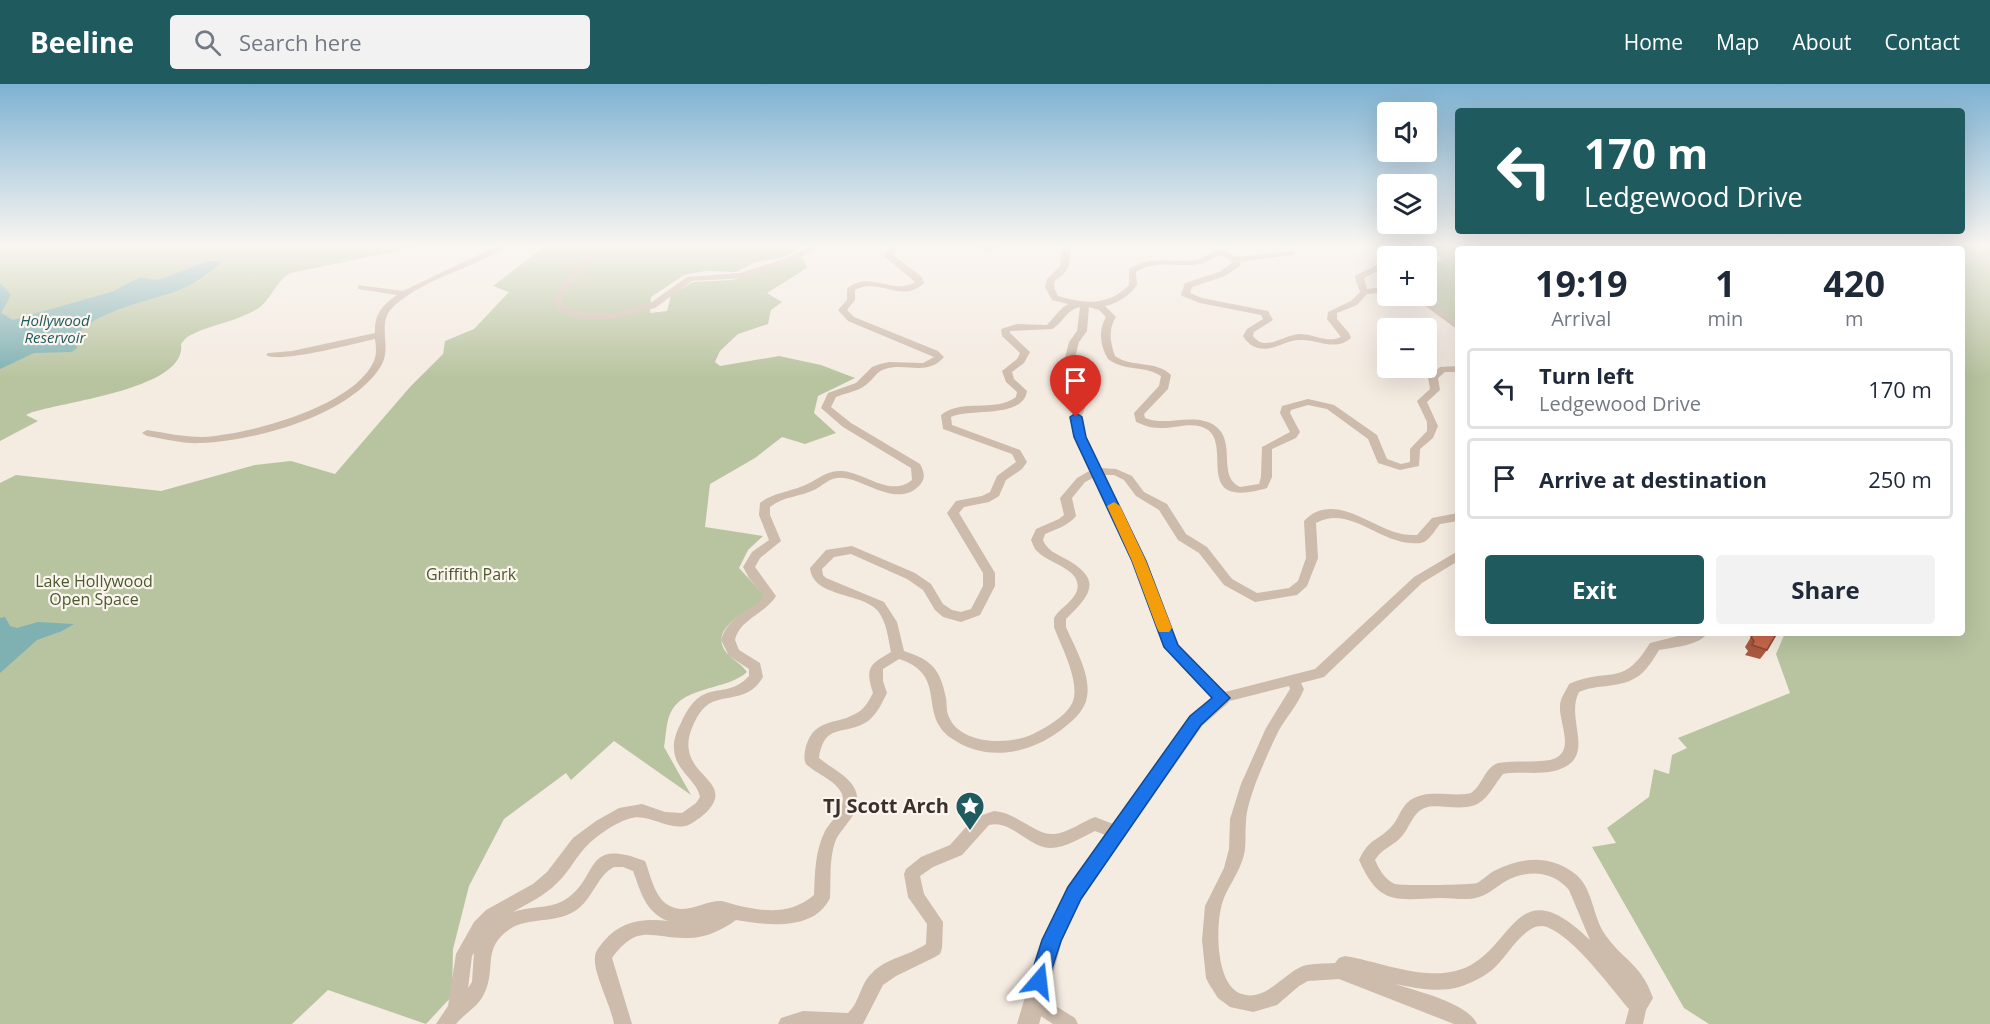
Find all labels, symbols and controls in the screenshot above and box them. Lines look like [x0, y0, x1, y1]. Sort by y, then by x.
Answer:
search box [170, 15, 590, 69]
text: Beeline [30, 23, 134, 61]
icon: search [191, 26, 224, 59]
text: Search here [239, 27, 362, 57]
text: Home [1624, 28, 1683, 56]
text: Map [1716, 28, 1759, 56]
text: About [1792, 28, 1852, 56]
text: Contact [1885, 28, 1960, 56]
map controls [1377, 102, 1437, 378]
button: sound [1377, 102, 1437, 162]
text: 170 m [1584, 124, 1708, 181]
icon: left [1485, 132, 1563, 210]
button: layers [1377, 174, 1437, 234]
text: Ledgewood Drive [1584, 178, 1803, 215]
button: + [1377, 246, 1437, 306]
text: 19:19 [1535, 259, 1628, 308]
text: 1 [1715, 259, 1736, 308]
text: 420 [1823, 259, 1885, 308]
text: Arrival [1551, 305, 1611, 332]
text: min [1707, 305, 1743, 332]
text: m [1845, 305, 1863, 332]
water label: Hollywood Reservoir [20, 310, 90, 347]
button: − [1377, 318, 1437, 378]
pin [1050, 355, 1101, 417]
text: Turn left [1539, 360, 1634, 390]
icon: arrive [1059, 364, 1092, 397]
icon: left [1488, 372, 1521, 405]
text: 170 m [1868, 374, 1932, 404]
text: Ledgewood Drive [1539, 390, 1701, 417]
icon: arrive [1488, 462, 1521, 495]
text: Arrive at destination [1539, 464, 1767, 494]
text: 250 m [1868, 464, 1932, 494]
button: Exit [1485, 555, 1704, 624]
button: Share [1716, 555, 1935, 624]
park label: Griffith Park [426, 563, 517, 585]
park label: Lake Hollywood Open Space [35, 570, 153, 610]
place icon: TJ Scott Arch [954, 790, 986, 832]
place label: TJ Scott Arch [823, 792, 949, 819]
position arrow [1007, 949, 1071, 1013]

